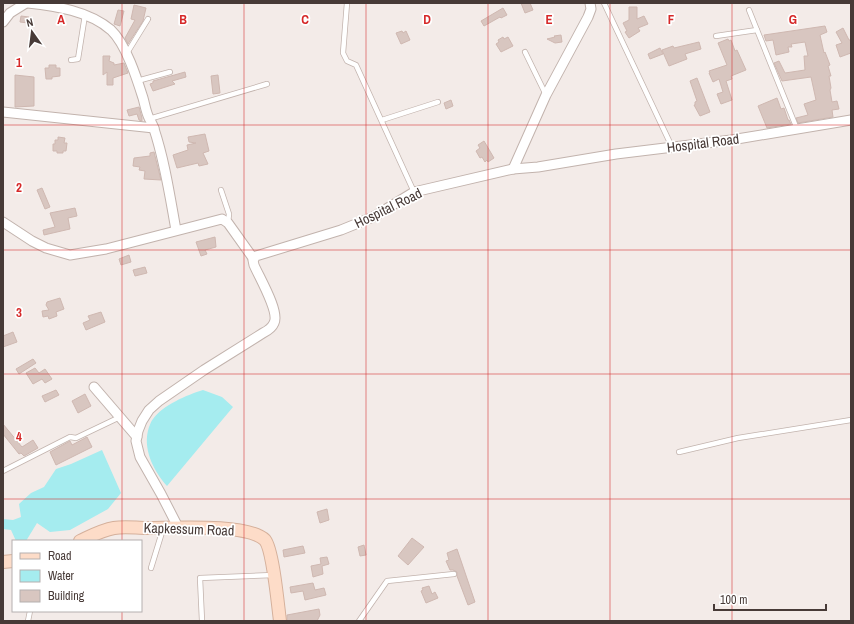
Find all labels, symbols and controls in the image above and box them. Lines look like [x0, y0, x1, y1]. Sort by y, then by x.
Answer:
text: A [57, 11, 65, 28]
text: B [179, 11, 187, 28]
text: C [301, 11, 309, 28]
text: D [423, 11, 431, 28]
text: E [545, 11, 553, 28]
text: F [668, 11, 675, 28]
text: G [789, 11, 797, 28]
north arrow [12, 12, 52, 52]
text: N [25, 15, 34, 30]
text: 1 [16, 54, 22, 71]
street label: Hospital Road [666, 130, 740, 156]
text: 2 [16, 179, 22, 196]
street label: Hospital Road [351, 184, 425, 232]
text: 3 [16, 304, 22, 321]
text: 4 [16, 428, 22, 445]
street label: Kapkessum Road [143, 518, 235, 540]
legend [12, 540, 142, 612]
text: Road [48, 548, 72, 564]
text: Water [48, 568, 75, 584]
scale bar [714, 586, 826, 612]
text: Building [48, 588, 85, 604]
text: 100 m [720, 592, 747, 608]

